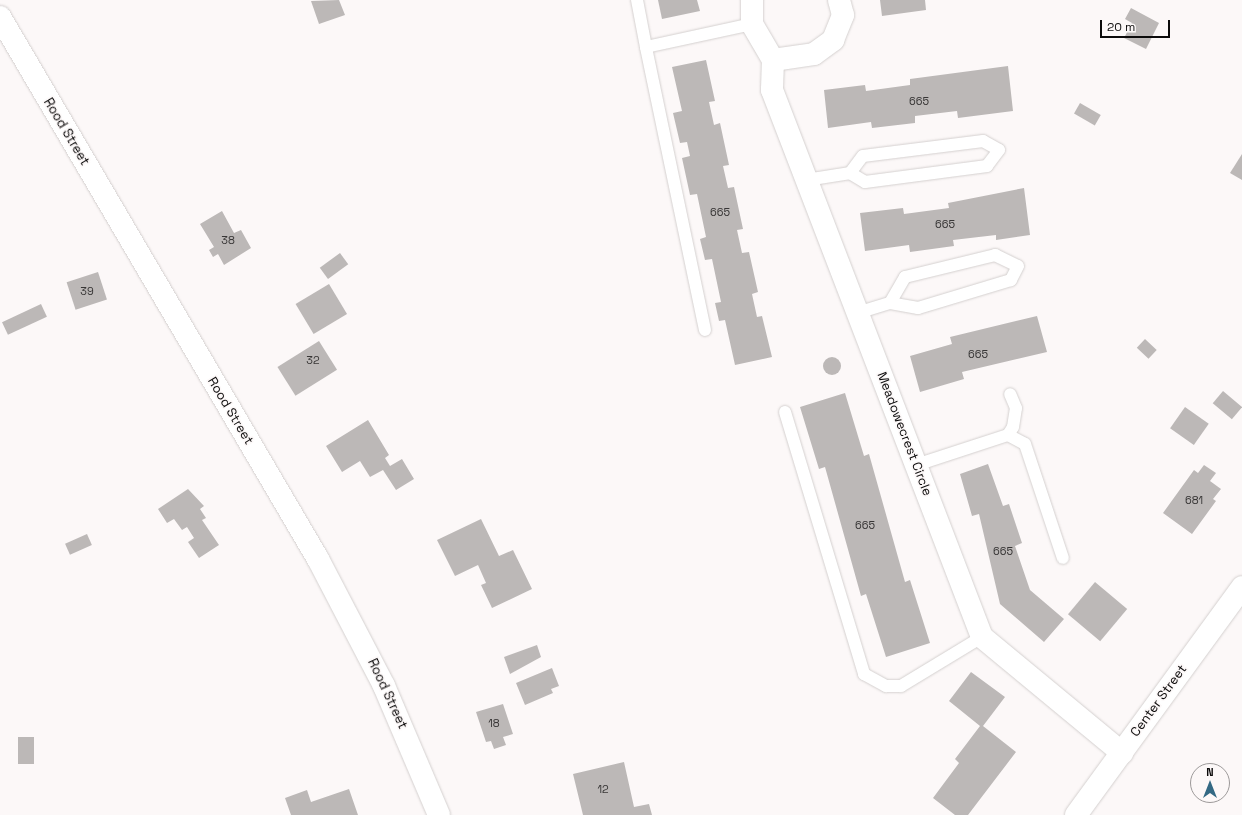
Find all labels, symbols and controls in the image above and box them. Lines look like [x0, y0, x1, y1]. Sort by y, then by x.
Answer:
scale bar [1102, 12, 1172, 38]
text: 20 m [1107, 19, 1135, 35]
house number: 665 [909, 94, 929, 108]
street label: Rood Street [40, 96, 92, 168]
house number: 665 [710, 205, 730, 219]
house number: 665 [935, 217, 955, 231]
house number: 38 [221, 233, 235, 247]
house number: 39 [80, 284, 94, 298]
house number: 665 [968, 347, 988, 361]
house number: 32 [306, 353, 320, 367]
street label: Meadowecrest Circle [873, 370, 935, 498]
street label: Rood Street [204, 375, 256, 447]
house number: 681 [1185, 493, 1203, 507]
house number: 665 [855, 518, 875, 532]
house number: 665 [993, 544, 1013, 558]
street label: Rood Street [364, 656, 410, 732]
street label: Center Street [1128, 662, 1190, 740]
house number: 18 [488, 716, 500, 730]
north arrow [1190, 763, 1230, 803]
text: N [1206, 765, 1214, 779]
house number: 12 [597, 782, 609, 796]

